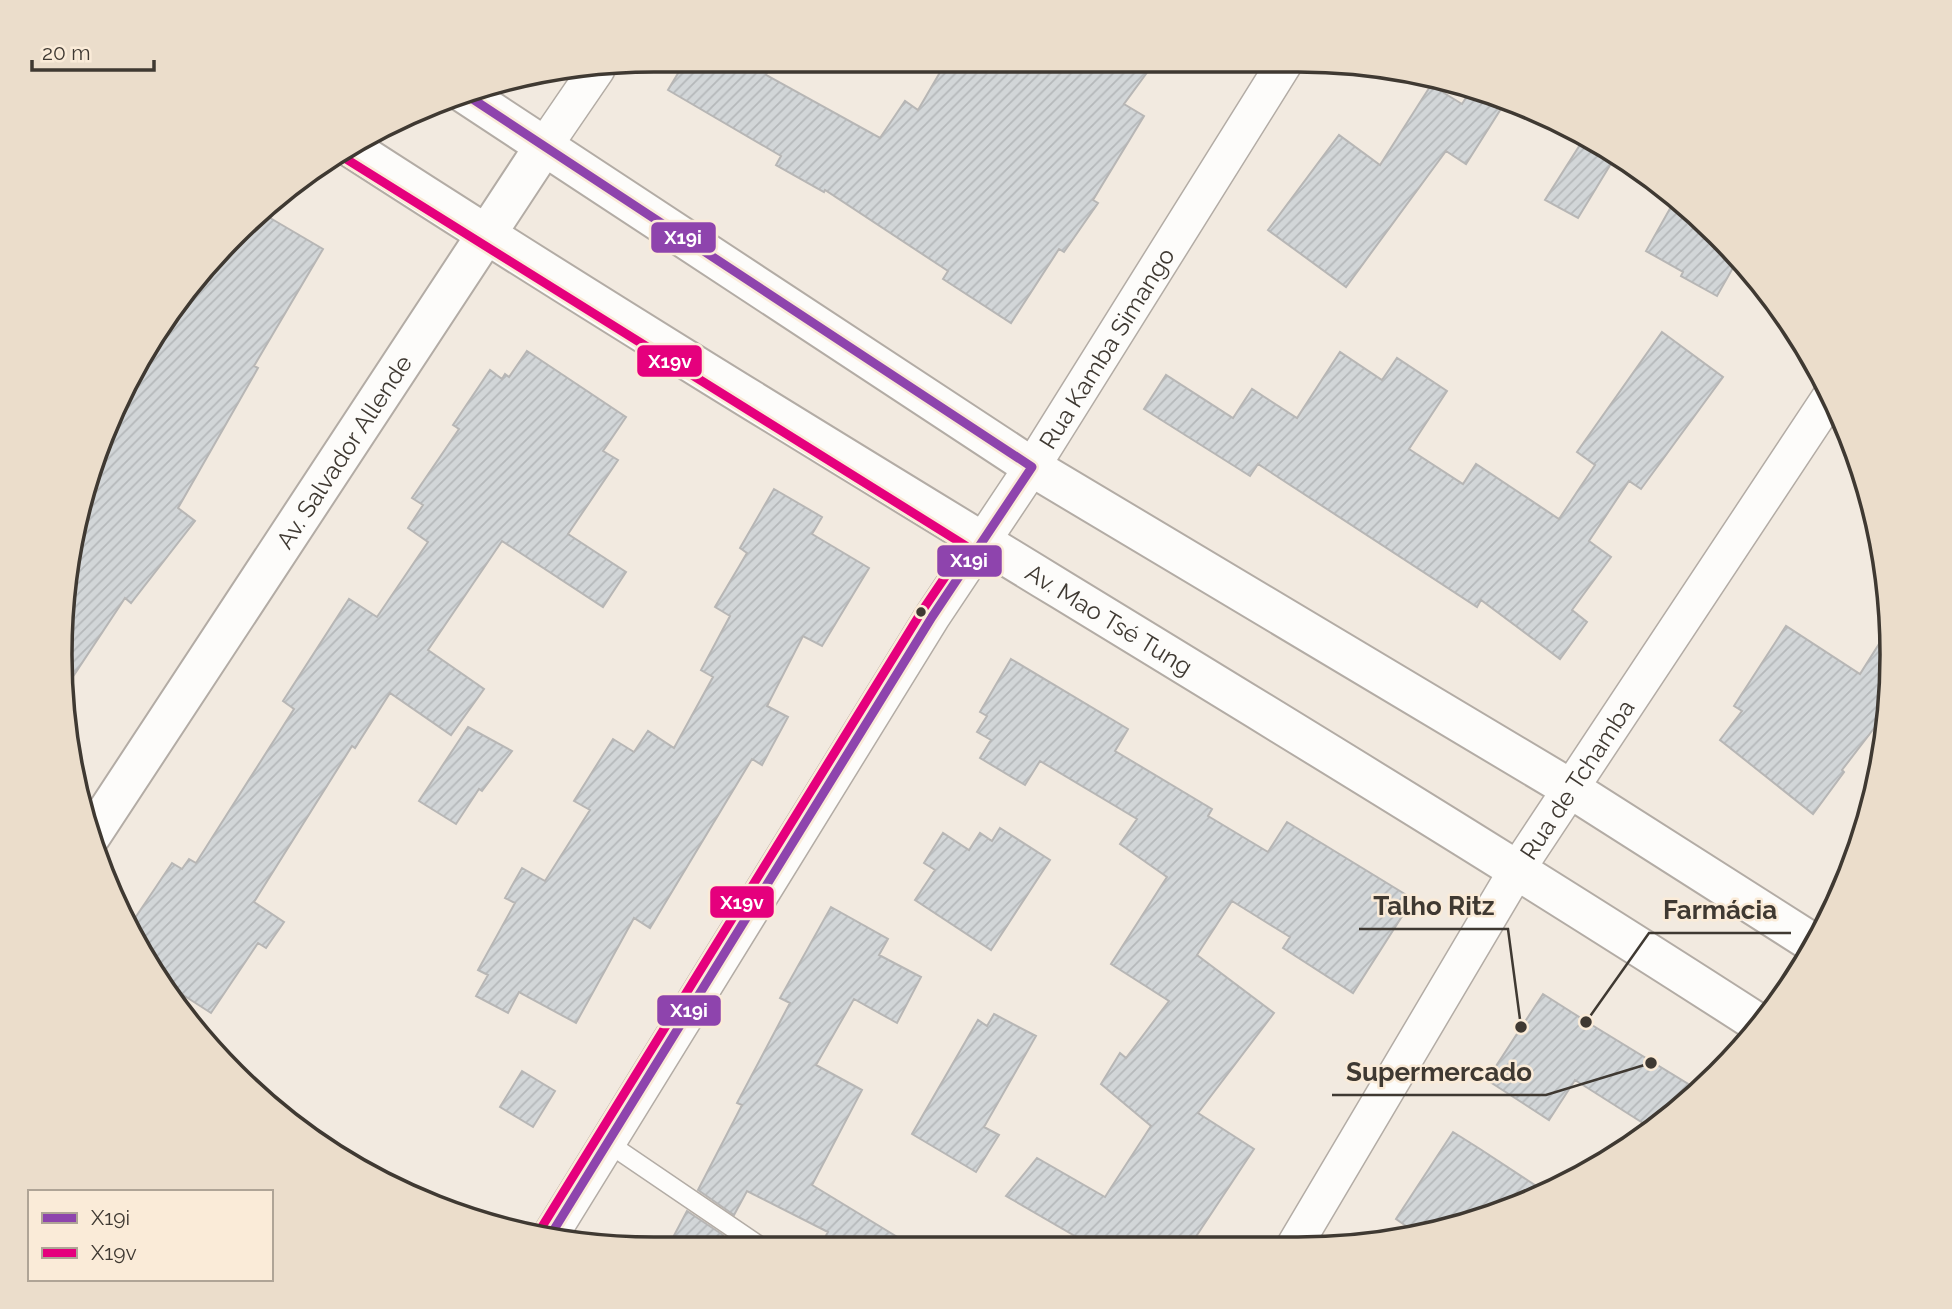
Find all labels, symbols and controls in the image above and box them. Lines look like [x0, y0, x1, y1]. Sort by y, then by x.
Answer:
scale bar [32, 28, 154, 72]
text: 20 m [42, 40, 90, 65]
line badge: X19i [650, 221, 717, 254]
text: X19i [663, 226, 702, 248]
street label: Rua Kamba Simango [1033, 242, 1180, 454]
line badge: X19v [636, 344, 703, 378]
street label: Av. Salvador Allende [270, 349, 418, 554]
text: X19v [647, 350, 692, 372]
line badge: X19i [936, 544, 1003, 578]
text: X19i [949, 549, 988, 571]
street label: Av. Mao Tsé Tung [1021, 557, 1198, 681]
unlabelled marker [914, 605, 928, 619]
street label: Rua de Tchamba [1513, 694, 1640, 865]
callout: Talho Ritz [1359, 882, 1508, 929]
line badge: X19v [709, 885, 775, 919]
callout: Farmácia [1649, 886, 1791, 933]
text: X19v [719, 891, 764, 913]
text: Talho Ritz [1373, 891, 1495, 921]
text: Farmácia [1663, 895, 1777, 925]
line badge: X19i [656, 994, 722, 1027]
text: X19i [669, 999, 708, 1021]
callout: Supermercado [1332, 1048, 1546, 1095]
text: Supermercado [1346, 1057, 1532, 1087]
legend [28, 1190, 273, 1281]
text: X19i [91, 1205, 130, 1230]
text: X19v [91, 1240, 137, 1265]

